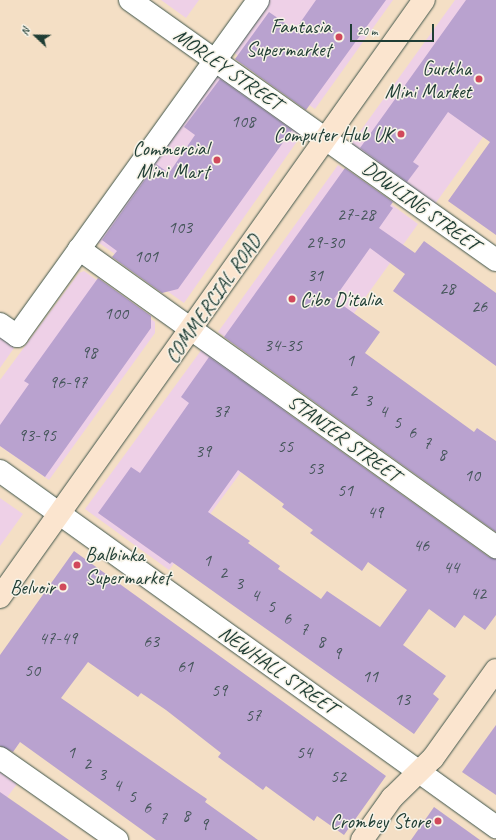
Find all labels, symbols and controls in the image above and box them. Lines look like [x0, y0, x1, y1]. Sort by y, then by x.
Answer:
place label: Fantasia Supermarket [246, 14, 331, 61]
north arrow [16, 16, 56, 56]
scale bar [352, 16, 436, 42]
street label: MORLEY STREET [169, 23, 287, 115]
text: 20 m [357, 23, 377, 39]
text: N [17, 26, 33, 37]
marker: Fantasia Supermarket [334, 32, 344, 42]
place label: Gurkha Mini Market [384, 56, 471, 103]
marker: Gurkha Mini Market [474, 74, 484, 84]
house number: 108 [231, 110, 255, 132]
place label: Computer Hub UK [274, 122, 393, 146]
marker: Computer Hub UK [396, 129, 406, 139]
place label: Commercial Mini Mart [132, 136, 209, 183]
marker: Commercial Mini Mart [212, 155, 222, 165]
street label: DOWLING STREET [358, 156, 484, 256]
house number: 27-28 [337, 203, 375, 225]
house number: 103 [168, 216, 192, 238]
street label: COMMERCIAL ROAD [160, 230, 266, 368]
house number: 29-30 [306, 231, 344, 253]
house number: 101 [134, 245, 158, 267]
house number: 31 [307, 264, 323, 286]
house number: 28 [439, 277, 455, 299]
place label: Cibo D'italia [300, 287, 382, 311]
marker: Cibo D'italia [287, 294, 297, 304]
house number: 26 [471, 295, 487, 317]
house number: 100 [104, 302, 128, 324]
house number: 34-35 [264, 334, 302, 356]
house number: 98 [81, 341, 97, 363]
house number: 1 [346, 349, 354, 371]
house number: 96-97 [49, 371, 87, 393]
house number: 2 [349, 379, 357, 401]
street label: STANIER STREET [283, 389, 405, 487]
house number: 3 [364, 389, 372, 411]
house number: 37 [213, 400, 229, 422]
house number: 4 [379, 400, 387, 422]
house number: 5 [393, 411, 401, 433]
house number: 6 [408, 421, 416, 443]
house number: 93-95 [18, 424, 56, 446]
house number: 7 [423, 432, 431, 454]
house number: 55 [277, 435, 293, 457]
house number: 39 [195, 440, 211, 462]
house number: 8 [438, 443, 446, 465]
house number: 53 [307, 457, 323, 479]
house number: 10 [464, 464, 480, 486]
house number: 51 [337, 479, 353, 501]
house number: 49 [367, 501, 383, 523]
house number: 46 [413, 534, 429, 556]
place label: Balbinka Supermarket [85, 542, 170, 589]
house number: 1 [203, 549, 211, 571]
house number: 44 [443, 556, 459, 578]
marker: Balbinka Supermarket [72, 560, 82, 570]
house number: 2 [219, 561, 227, 583]
house number: 3 [235, 572, 243, 594]
place label: Belvoir [10, 575, 55, 599]
marker: Belvoir [58, 582, 68, 592]
house number: 42 [470, 582, 486, 604]
house number: 4 [251, 584, 259, 606]
house number: 5 [267, 595, 275, 617]
house number: 6 [283, 607, 291, 629]
house number: 7 [300, 618, 308, 640]
street label: NEWHALL STREET [214, 621, 342, 719]
house number: 47-49 [39, 627, 77, 649]
house number: 63 [143, 630, 159, 652]
house number: 8 [317, 630, 325, 652]
house number: 9 [333, 642, 341, 664]
house number: 61 [177, 655, 193, 677]
house number: 50 [24, 659, 40, 681]
house number: 11 [362, 665, 378, 687]
house number: 59 [211, 679, 227, 701]
house number: 13 [394, 688, 410, 710]
house number: 57 [245, 704, 261, 726]
house number: 1 [67, 741, 75, 763]
house number: 54 [296, 741, 312, 763]
house number: 2 [83, 752, 91, 774]
house number: 3 [98, 763, 106, 785]
house number: 52 [330, 765, 346, 787]
house number: 4 [113, 774, 121, 796]
house number: 5 [128, 785, 136, 807]
house number: 6 [143, 796, 151, 818]
house number: 8 [182, 804, 190, 826]
house number: 7 [159, 807, 167, 829]
place label: Crombey Store [330, 809, 430, 833]
house number: 9 [200, 813, 208, 835]
marker: Crombey Store [433, 816, 443, 826]

